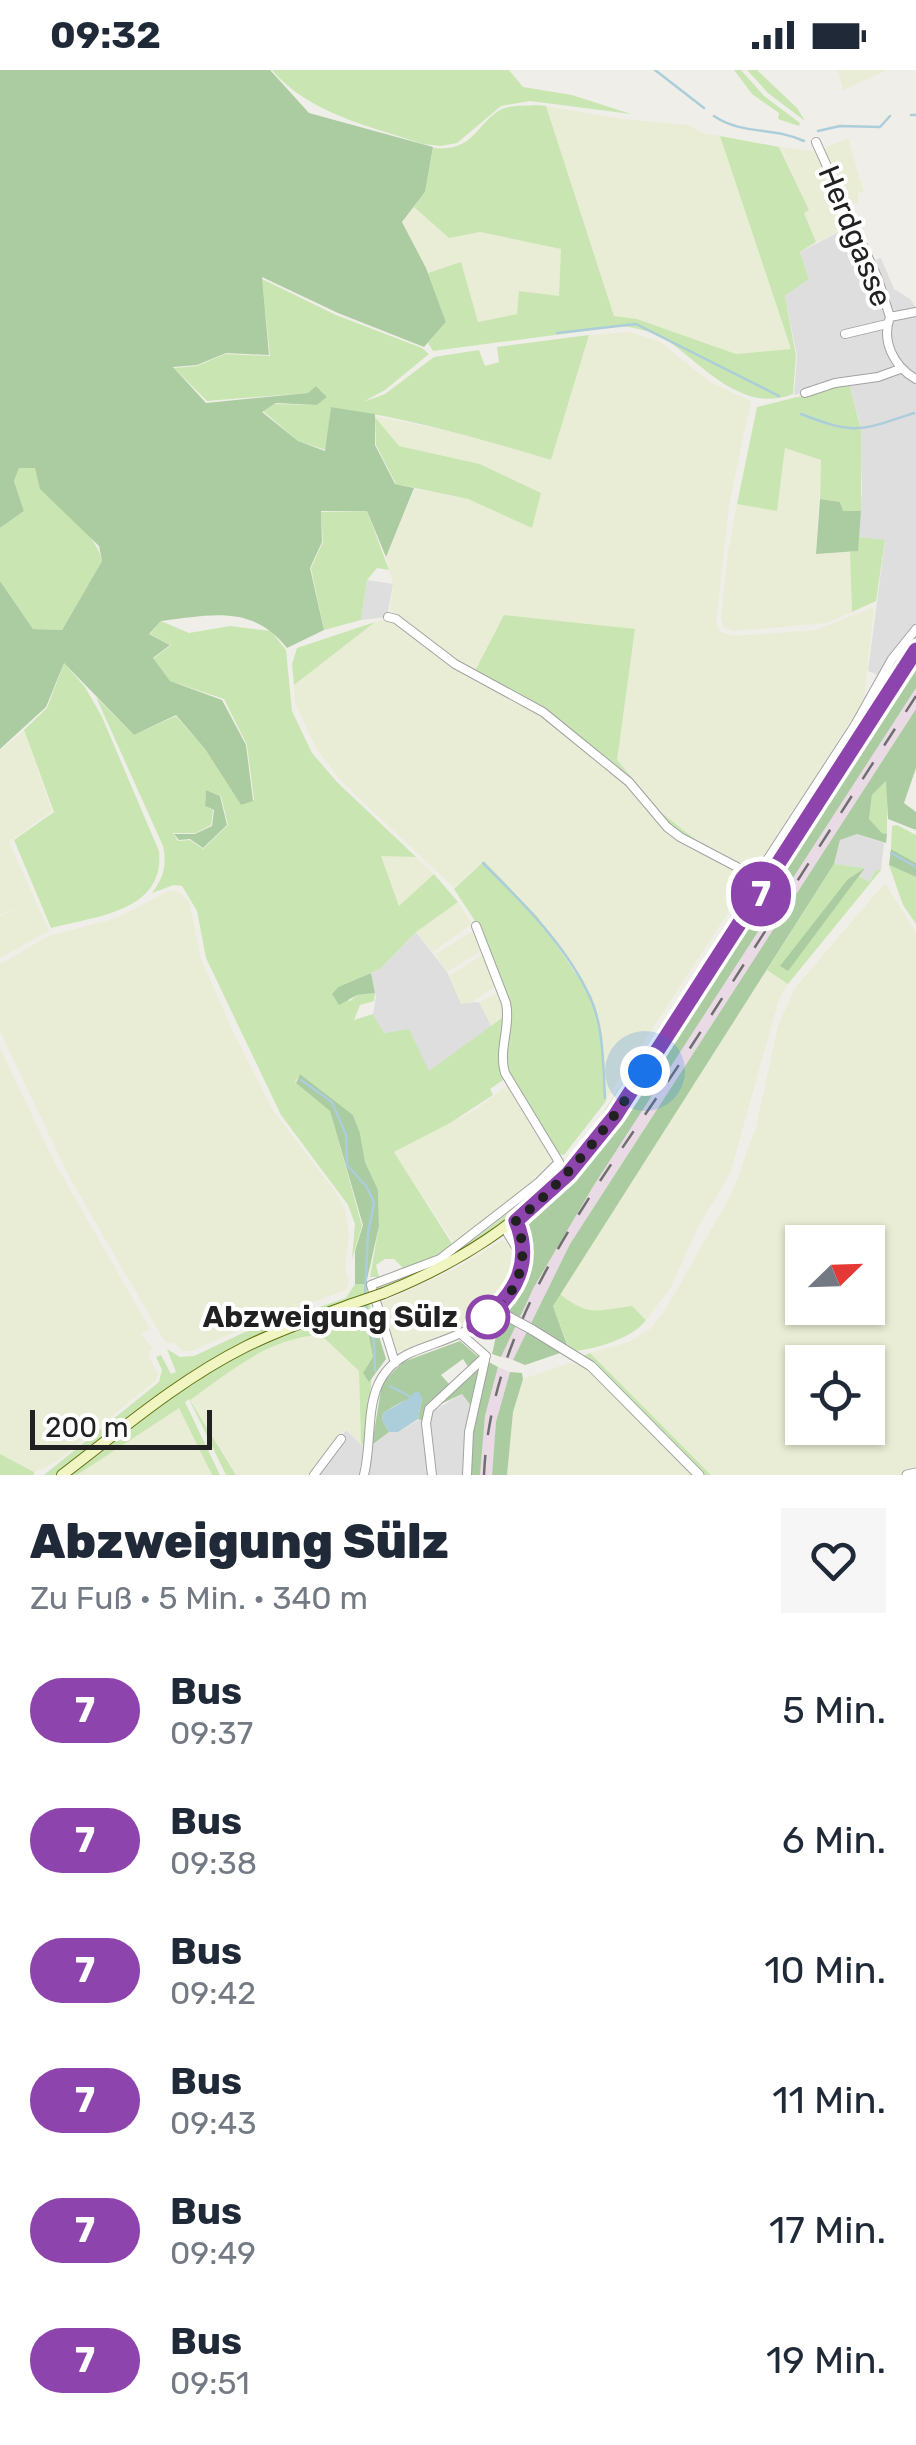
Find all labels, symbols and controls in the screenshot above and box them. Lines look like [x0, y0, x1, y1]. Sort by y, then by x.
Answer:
text: 09:32 [50, 12, 161, 58]
street label: Herdgasse [810, 160, 900, 312]
line badge: 7 [728, 862, 794, 926]
text: 7 [751, 873, 771, 915]
your location [620, 1046, 670, 1096]
north arrow [785, 1225, 885, 1325]
map controls [785, 1225, 885, 1445]
marker: Abzweigung Sülz [467, 1296, 509, 1338]
place label: Abzweigung Sülz [203, 1299, 458, 1335]
button: locate [785, 1345, 885, 1445]
scale bar [30, 1405, 212, 1450]
text: 200 m [45, 1411, 129, 1444]
button: heart [781, 1508, 886, 1613]
text: Abzweigung Sülz [30, 1513, 449, 1570]
text: Zu Fuß · 5 Min. · 340 m [30, 1579, 368, 1617]
text: Bus [170, 1668, 242, 1714]
text: 5 Min. [782, 1687, 886, 1733]
text: 7 [75, 1689, 95, 1731]
text: 09:37 [170, 1714, 253, 1752]
text: Bus [170, 1798, 242, 1844]
text: 6 Min. [782, 1817, 886, 1863]
text: 7 [75, 1819, 95, 1861]
text: 09:38 [170, 1844, 257, 1882]
text: Bus [170, 1928, 242, 1974]
text: 10 Min. [764, 1947, 886, 1993]
text: 7 [75, 1949, 95, 1991]
text: 09:42 [170, 1974, 256, 2012]
text: Bus [170, 2058, 242, 2104]
text: 11 Min. [772, 2077, 886, 2123]
text: 7 [75, 2079, 95, 2121]
text: 09:43 [170, 2104, 257, 2142]
text: Bus [170, 2188, 242, 2234]
text: 17 Min. [769, 2207, 886, 2253]
text: 7 [75, 2209, 95, 2251]
text: 09:49 [170, 2234, 256, 2272]
text: Bus [170, 2318, 242, 2364]
text: 19 Min. [766, 2337, 886, 2383]
text: 7 [75, 2339, 95, 2381]
text: 09:51 [170, 2364, 250, 2402]

